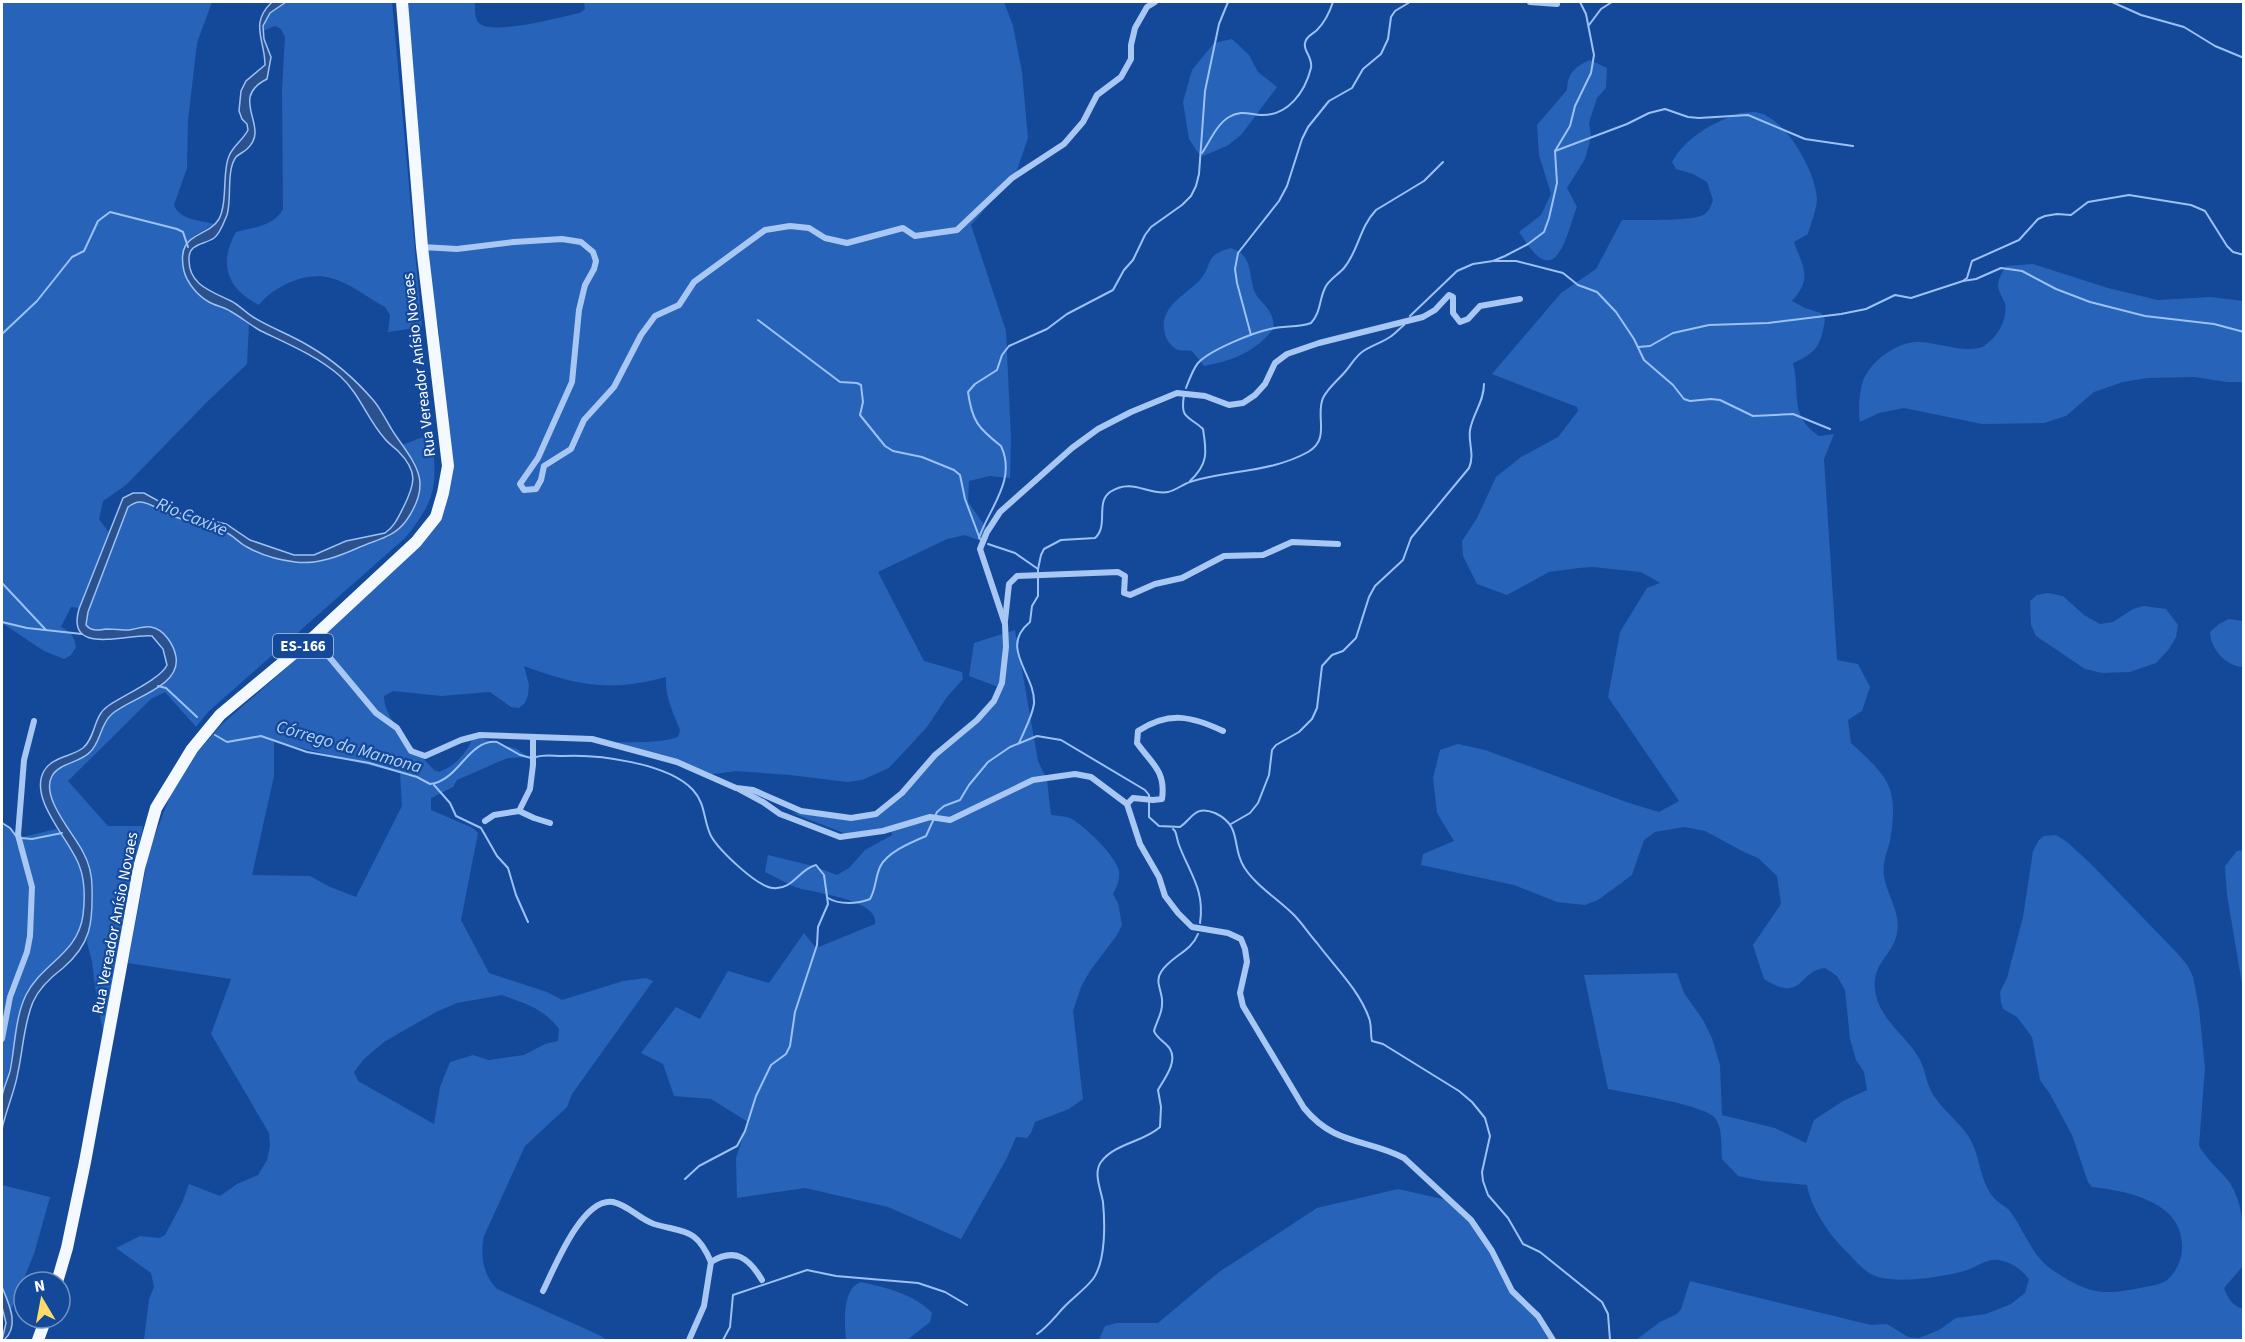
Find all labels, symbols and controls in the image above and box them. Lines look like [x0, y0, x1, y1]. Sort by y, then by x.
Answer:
street label: Rua Vereador Anísio Novaes [397, 271, 441, 458]
water label: Rio Caxixe [153, 491, 232, 543]
road number: ES-166 [273, 634, 333, 658]
water label: Córrego da Mamona [273, 714, 425, 780]
street label: Rua Vereador Anísio Novaes [87, 830, 144, 1016]
north arrow [12, 1270, 72, 1330]
text: N [32, 1274, 47, 1298]

